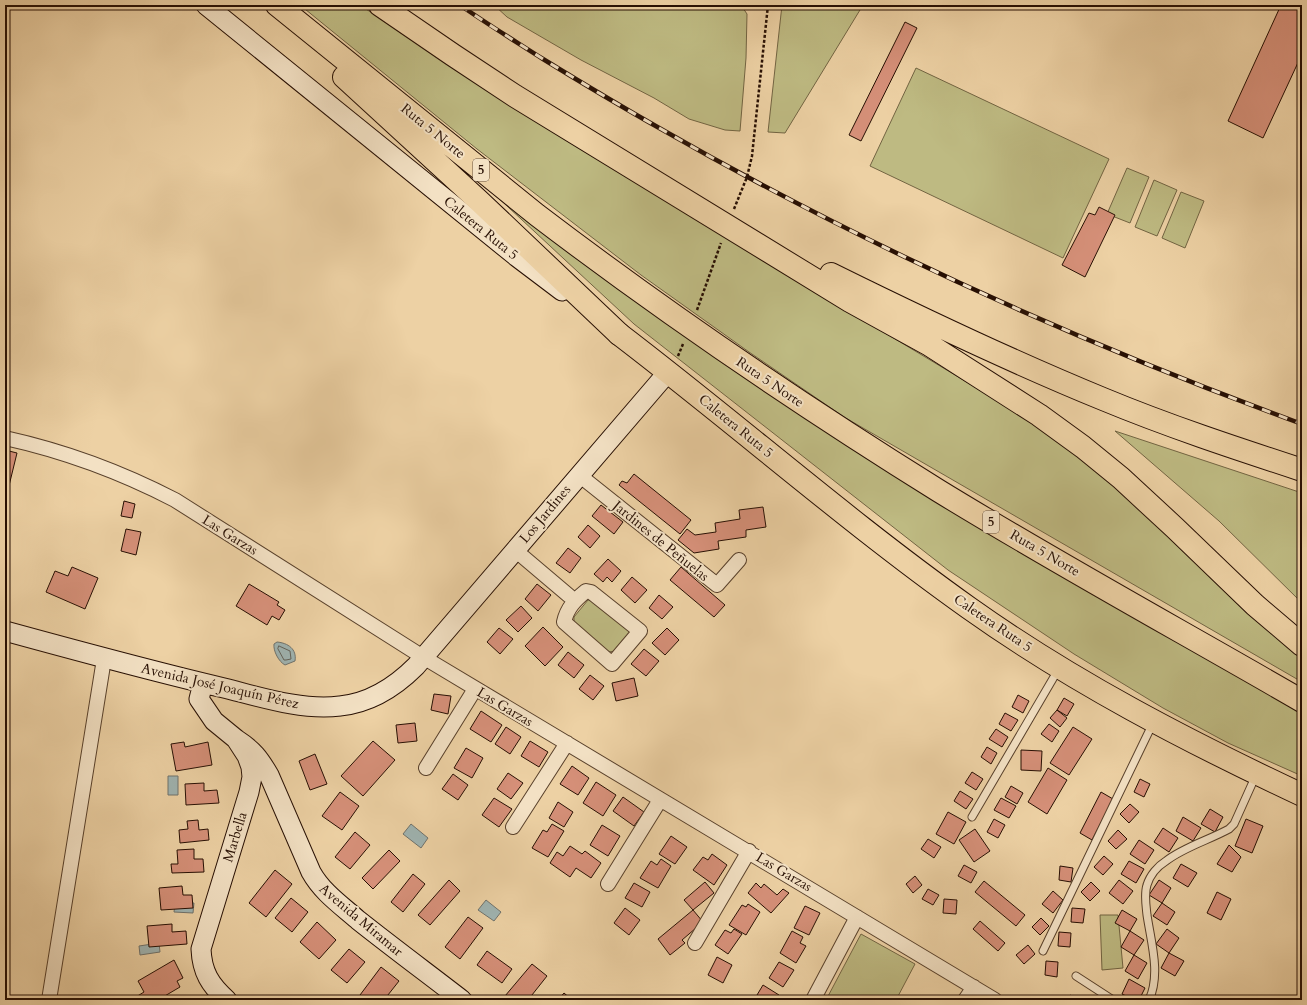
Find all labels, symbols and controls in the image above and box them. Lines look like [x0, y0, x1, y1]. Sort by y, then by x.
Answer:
street label: Ruta 5 Norte [397, 99, 469, 163]
road number: 5 [473, 159, 489, 181]
street label: Caletera Ruta 5 [440, 192, 522, 264]
street label: Ruta 5 Norte [732, 352, 808, 412]
street label: Caletera Ruta 5 [695, 390, 777, 462]
street label: Los Jardines [515, 481, 575, 547]
street label: Jardines de Peñuelas [607, 495, 713, 586]
street label: Las Garzas [199, 510, 262, 560]
road number: 5 [983, 511, 999, 533]
street label: Ruta 5 Norte [1006, 525, 1084, 581]
street label: Caletera Ruta 5 [950, 590, 1036, 656]
street label: Avenida José Joaquín Pérez [139, 659, 301, 714]
street label: Las Garzas [473, 683, 537, 731]
street label: Marbella [218, 810, 252, 864]
street label: Las Garzas [752, 848, 816, 896]
street label: Avenida Miramar [315, 879, 408, 961]

